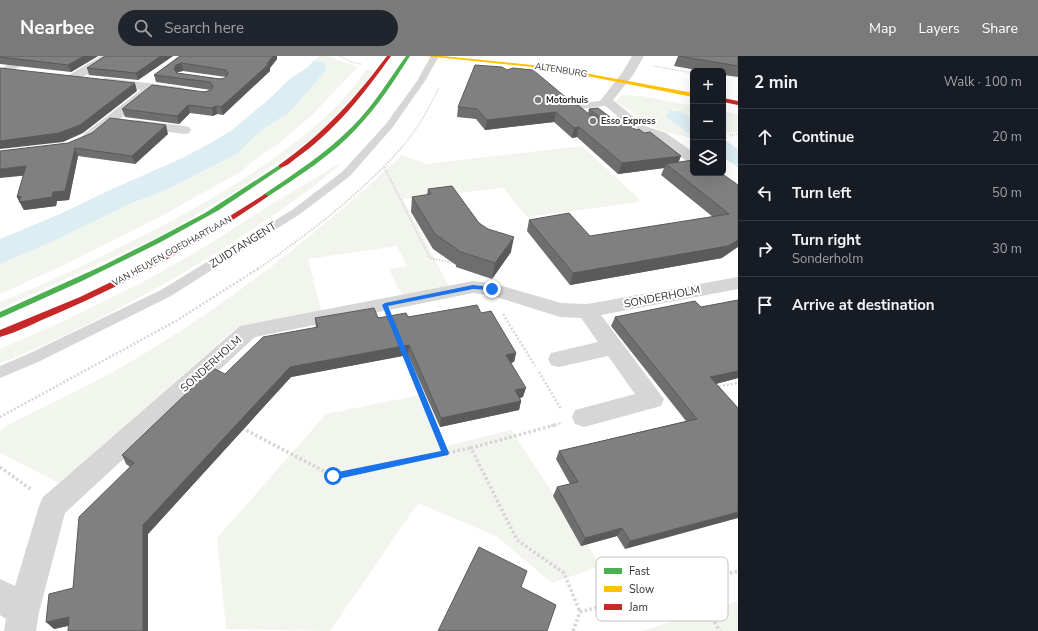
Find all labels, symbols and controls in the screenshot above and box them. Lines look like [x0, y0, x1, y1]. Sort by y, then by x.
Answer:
search box [118, 10, 398, 46]
text: Nearbee [20, 15, 94, 41]
icon: search [132, 17, 154, 39]
text: Search here [164, 18, 244, 38]
text: Map [869, 19, 896, 38]
text: Layers [918, 19, 960, 38]
text: Share [982, 19, 1018, 38]
street label: ALTENBURG [534, 60, 588, 80]
map controls [690, 68, 726, 176]
button: + [690, 68, 726, 104]
text: 2 min [754, 71, 798, 94]
text: Walk · 100 m [944, 73, 1022, 91]
place label: Motorhuis [546, 94, 589, 106]
marker: Motorhuis [533, 95, 543, 105]
button: − [690, 104, 726, 140]
place label: Esso Express [601, 115, 656, 127]
marker: Esso Express [588, 116, 598, 126]
icon: ahead [754, 126, 776, 148]
text: Continue [792, 127, 854, 147]
text: 20 m [992, 128, 1022, 146]
button: layers [690, 140, 726, 176]
icon: left [754, 182, 776, 204]
text: Turn left [792, 183, 851, 203]
text: 50 m [992, 184, 1022, 202]
street label: VAN HEUVEN GOEDHARTLAAN [109, 213, 234, 289]
street label: ZUIDTANGENT [207, 218, 280, 272]
text: Turn right [792, 230, 861, 250]
icon: right [754, 238, 776, 260]
text: 30 m [992, 240, 1022, 258]
text: Sonderholm [792, 250, 863, 268]
route end [483, 280, 501, 298]
street label: SONDERHOLM [623, 282, 701, 312]
icon: arrive [754, 294, 776, 316]
text: Arrive at destination [792, 295, 935, 315]
street label: SONDERHOLM [177, 333, 245, 395]
route start [324, 467, 342, 485]
legend [596, 557, 728, 621]
text: Fast [629, 564, 650, 579]
text: Slow [629, 582, 654, 597]
text: Jam [628, 600, 648, 615]

